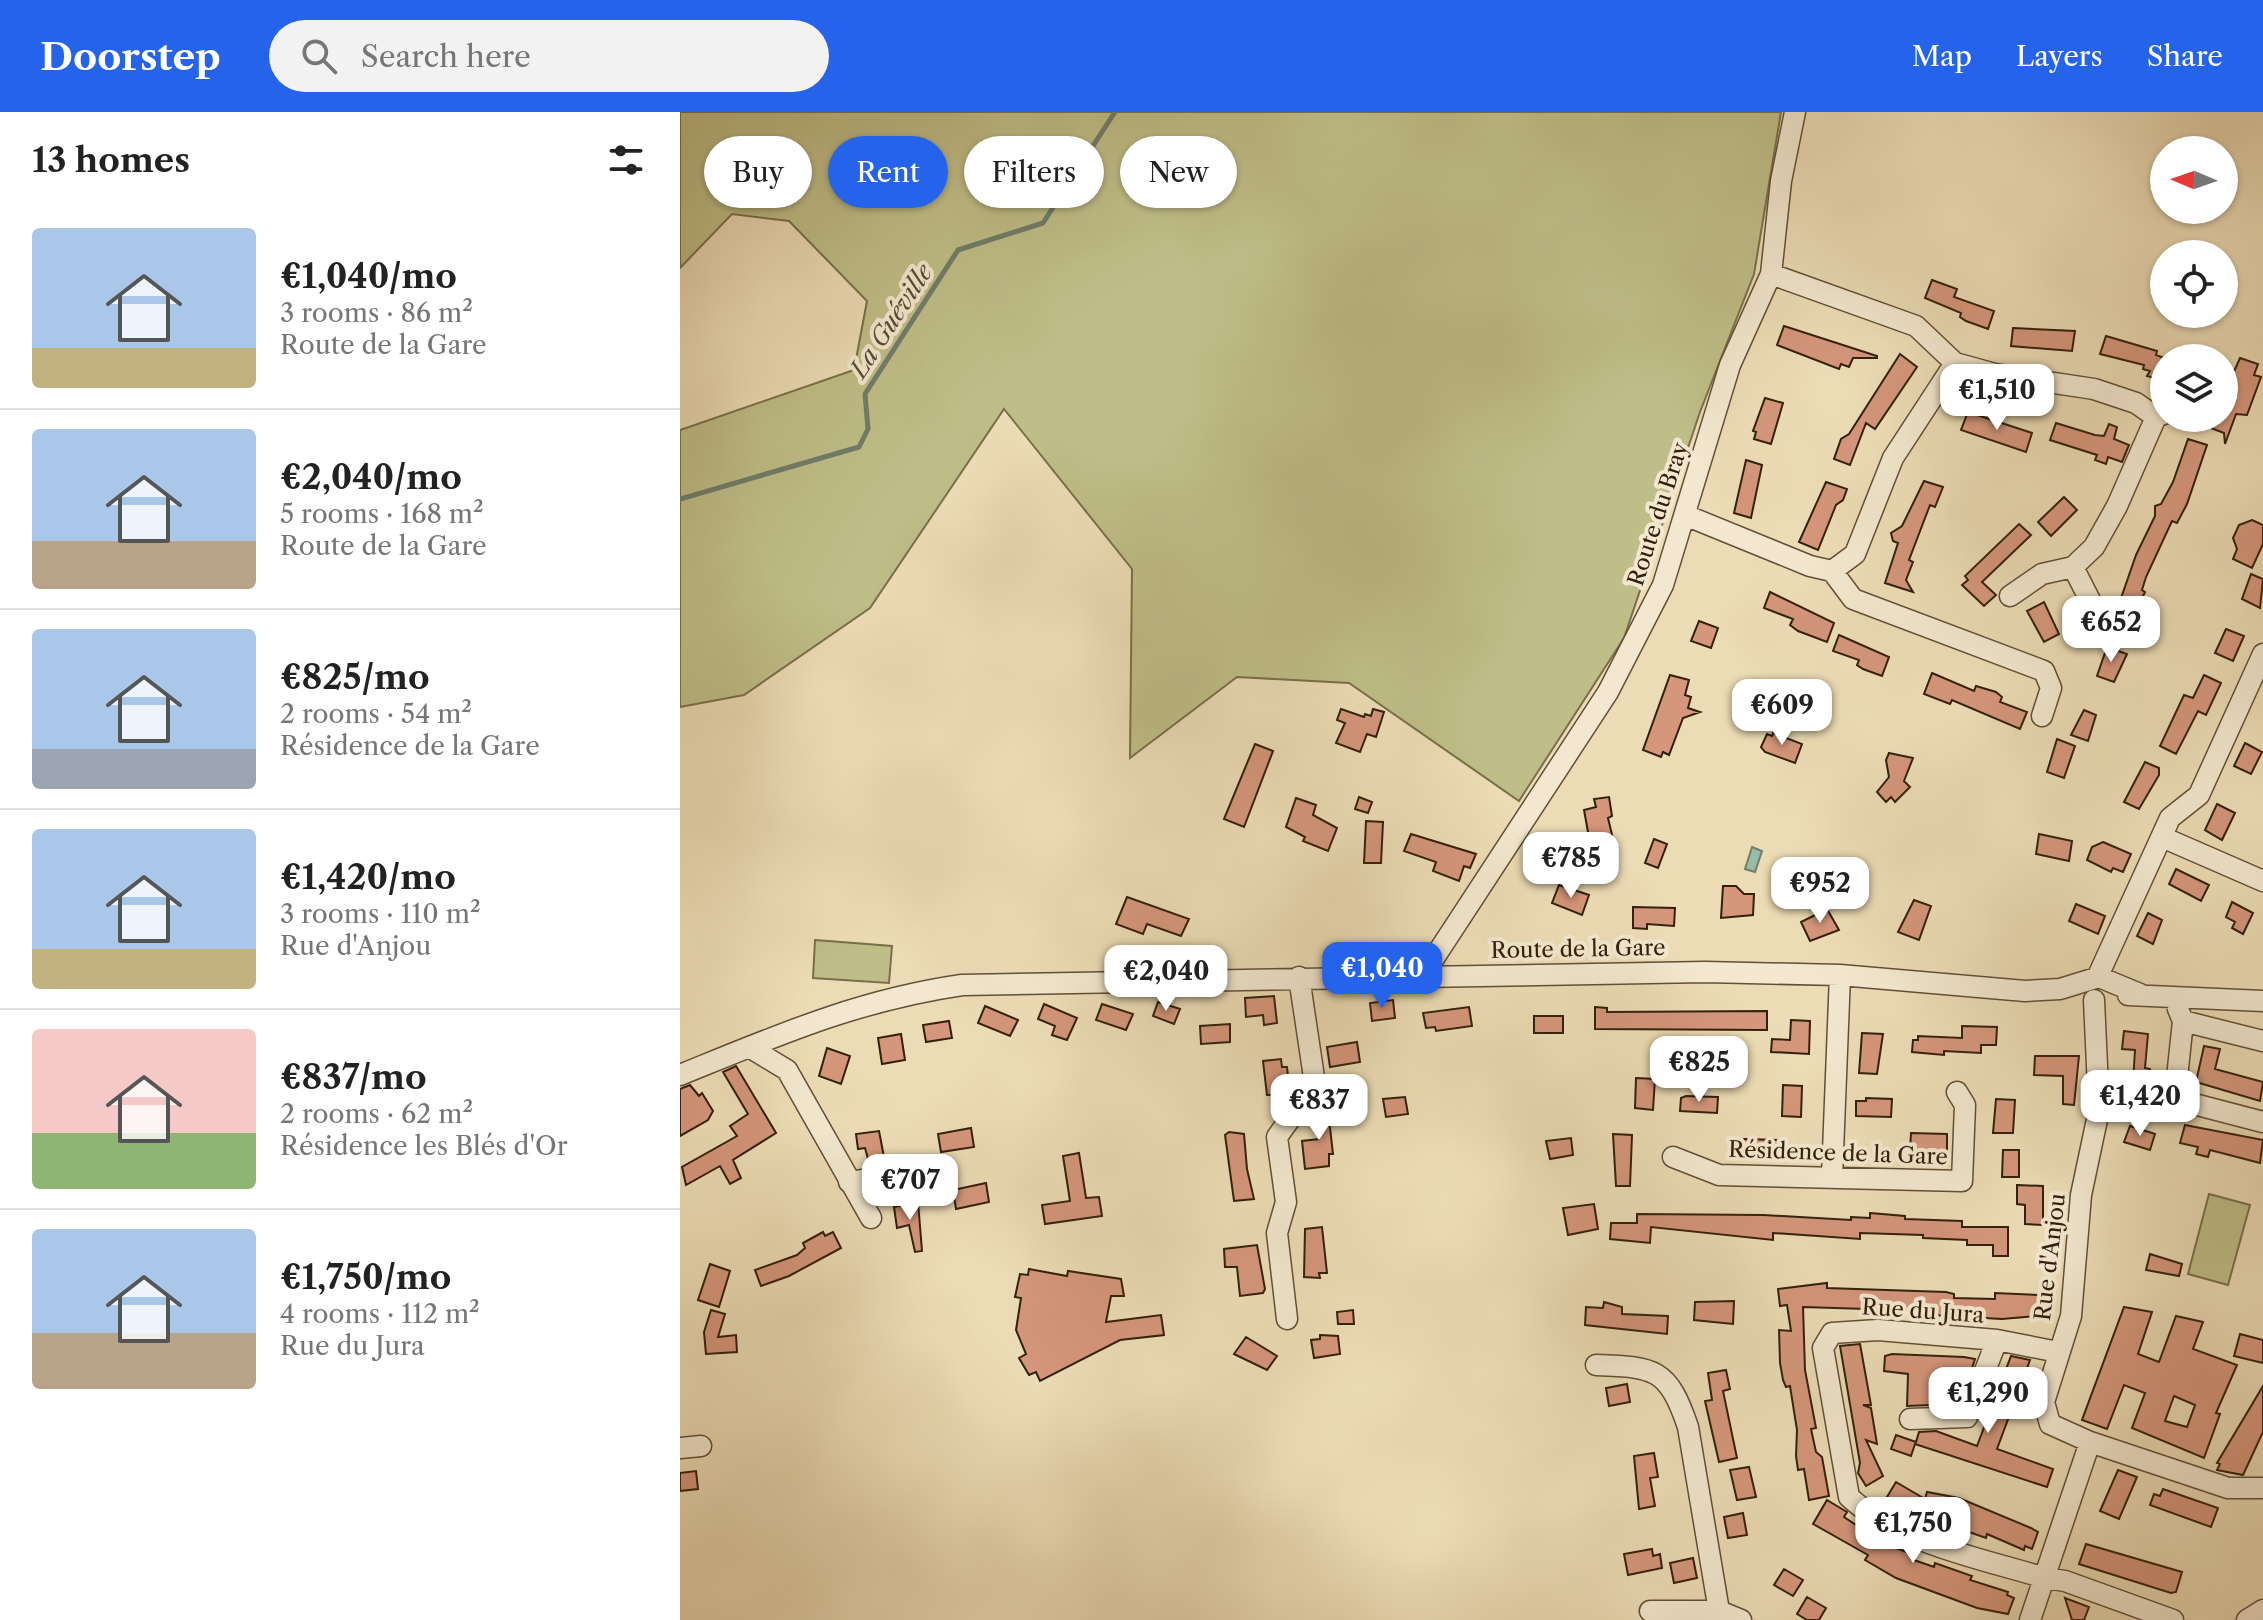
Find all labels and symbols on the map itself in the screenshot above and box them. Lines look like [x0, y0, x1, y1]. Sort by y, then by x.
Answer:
north arrow [2150, 136, 2238, 224]
water label: La Guéville [843, 258, 939, 385]
pin: €1,510 [1932, 364, 2062, 432]
street label: Route du Bray [1622, 438, 1694, 589]
pin: €652 [2064, 596, 2158, 664]
pin: €609 [1735, 679, 1829, 747]
pin: €785 [1524, 832, 1618, 900]
pin: €952 [1773, 857, 1867, 925]
street label: Route de la Gare [1490, 934, 1666, 964]
pin: €1,040 [1317, 942, 1447, 1010]
pin: €2,040 [1101, 945, 1231, 1013]
pin: €825 [1652, 1036, 1746, 1104]
pin: €1,420 [2075, 1070, 2205, 1138]
pin: €837 [1272, 1074, 1366, 1142]
street label: Résidence de la Gare [1728, 1136, 1948, 1170]
pin: €707 [863, 1154, 957, 1222]
street label: Rue d'Anjou [2029, 1192, 2071, 1322]
street label: Rue du Jura [1861, 1293, 1985, 1329]
pin: €1,290 [1923, 1367, 2053, 1435]
pin: €1,750 [1848, 1497, 1978, 1565]

